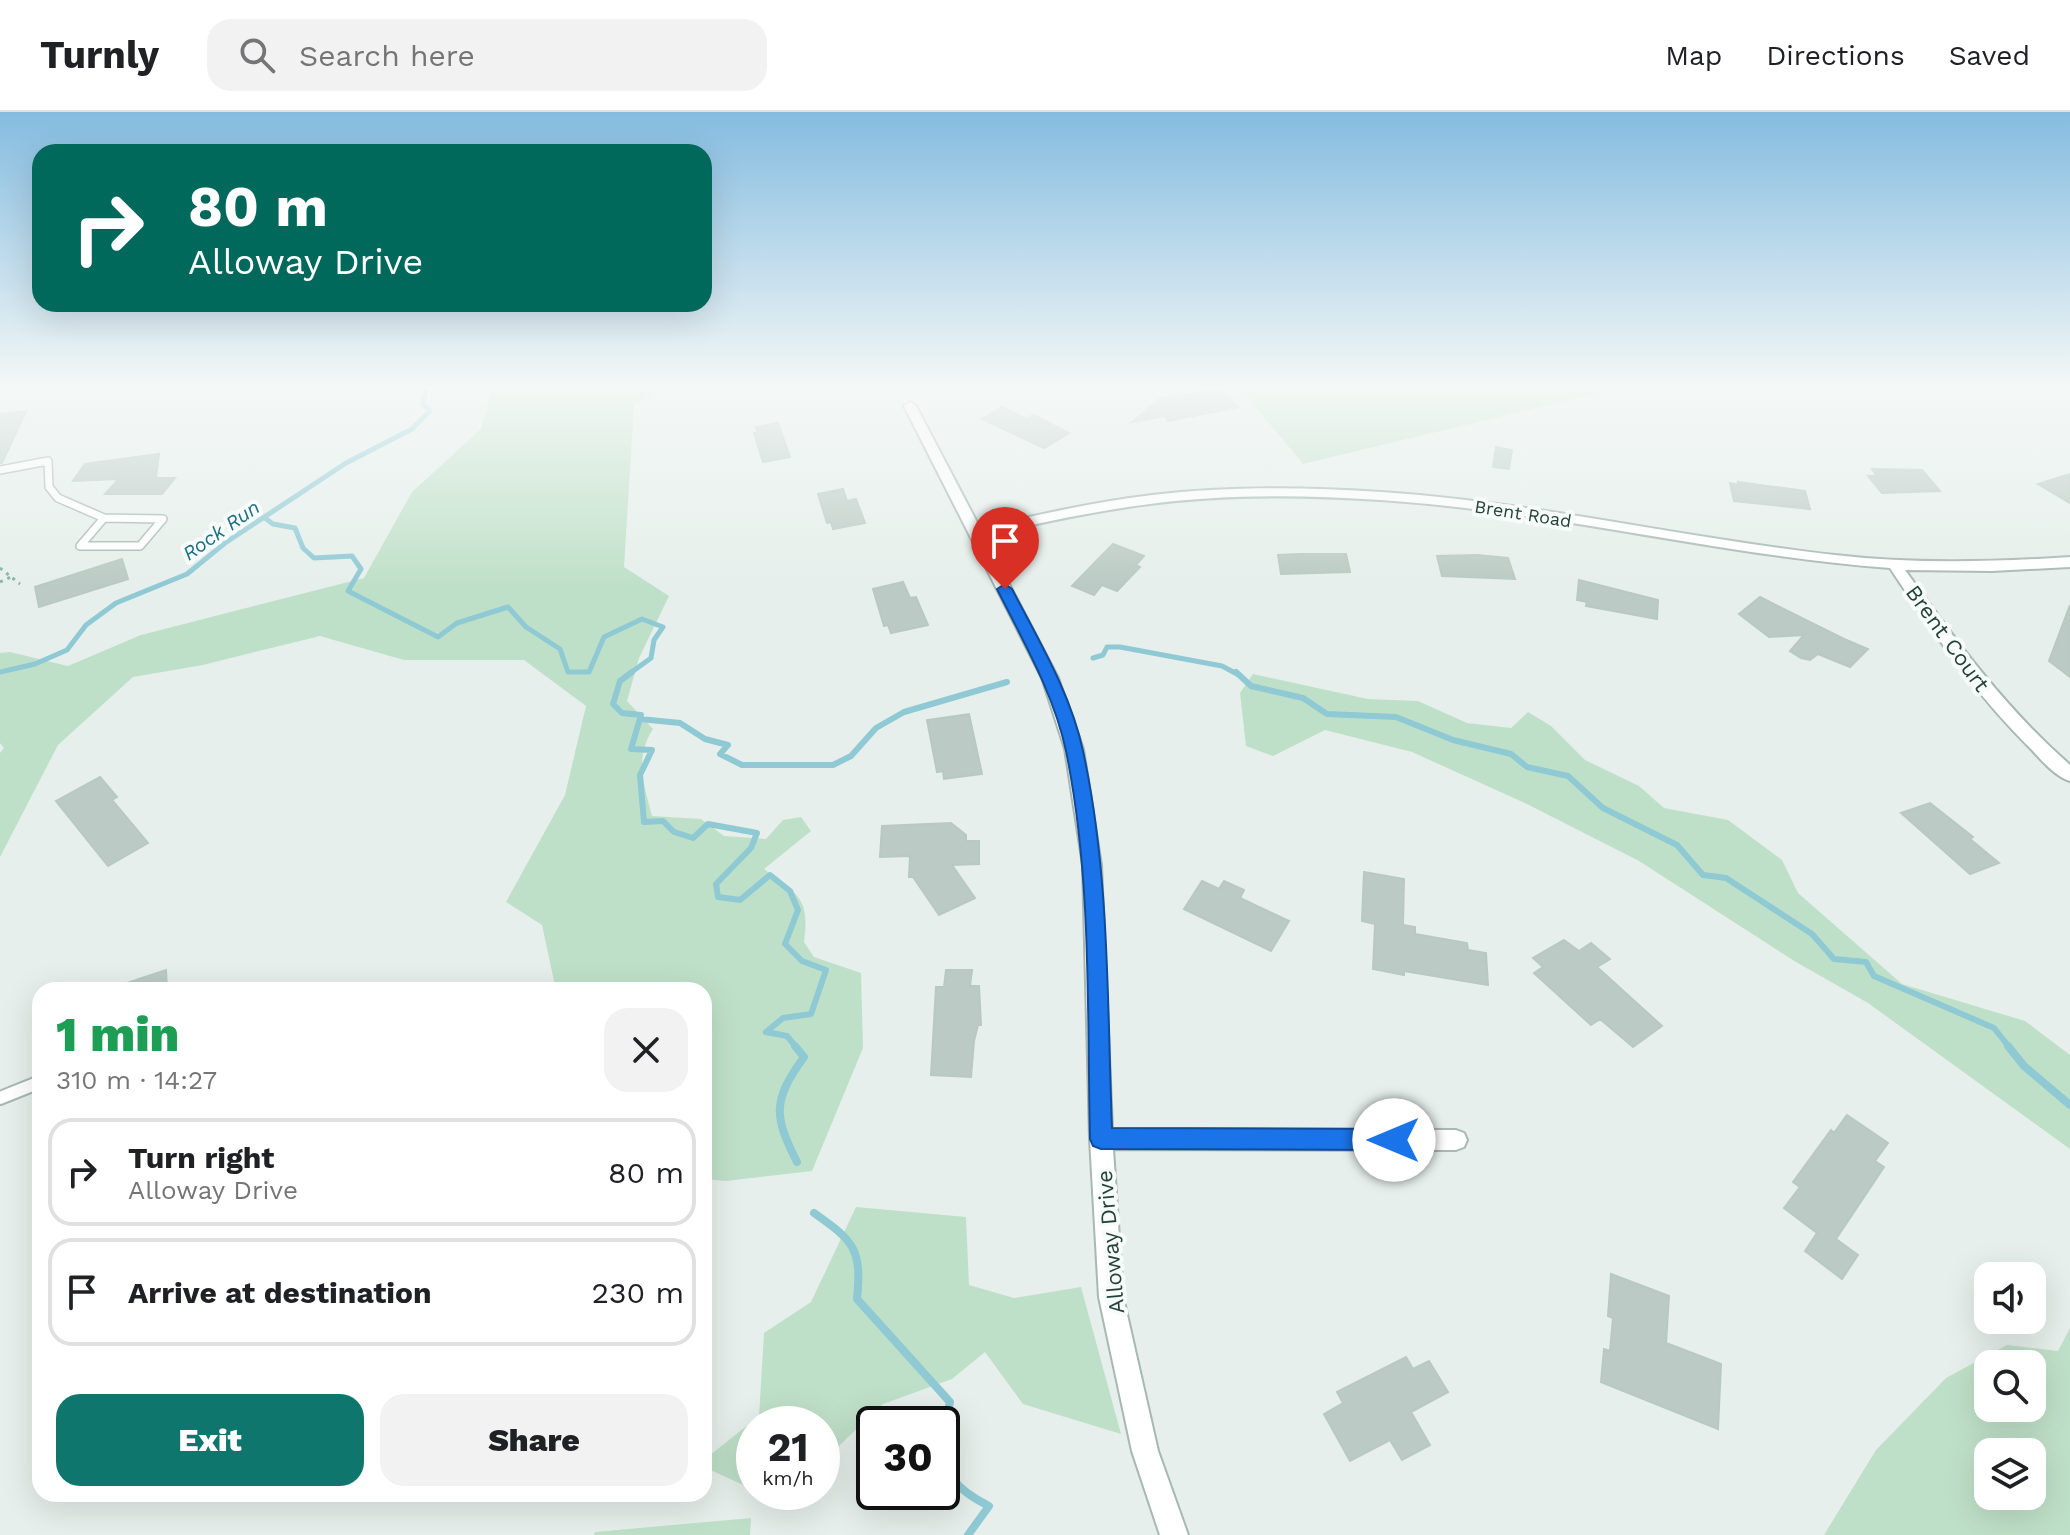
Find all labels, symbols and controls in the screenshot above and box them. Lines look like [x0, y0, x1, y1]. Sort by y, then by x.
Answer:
search box [207, 19, 767, 91]
text: Turnly [40, 33, 159, 77]
icon: search [235, 33, 279, 77]
text: Search here [299, 38, 475, 73]
text: Map [1665, 39, 1722, 72]
text: Directions [1766, 39, 1905, 72]
text: Saved [1949, 39, 2030, 72]
text: 80 m [188, 174, 328, 240]
icon: right [56, 176, 160, 280]
text: Alloway Drive [188, 241, 423, 283]
water label: Rock Run [178, 495, 264, 565]
street label: Brent Road [1473, 495, 1573, 532]
pin [971, 507, 1039, 589]
icon: arrive [983, 519, 1027, 563]
street label: Brent Court [1901, 580, 1995, 696]
text: 1 min [56, 1006, 179, 1063]
button: close [604, 1008, 688, 1092]
text: 310 m · 14:27 [56, 1065, 217, 1095]
position arrow [1352, 1098, 1436, 1182]
text: Turn right [128, 1140, 274, 1175]
icon: right [60, 1150, 104, 1194]
text: 80 m [608, 1155, 684, 1190]
street label: Alloway Drive [1092, 1169, 1129, 1315]
text: Alloway Drive [128, 1175, 298, 1205]
map controls [1974, 1262, 2046, 1510]
button: sound [1974, 1262, 2046, 1334]
icon: arrive [60, 1270, 104, 1314]
text: Arrive at destination [128, 1275, 432, 1310]
text: 230 m [592, 1275, 684, 1310]
button: search [1974, 1350, 2046, 1422]
button: Exit [56, 1394, 364, 1486]
button: Share [380, 1394, 688, 1486]
speed limit sign: 30 [856, 1406, 960, 1510]
text: 21 [767, 1424, 809, 1471]
button: layers [1974, 1438, 2046, 1510]
text: km/h [762, 1466, 814, 1490]

